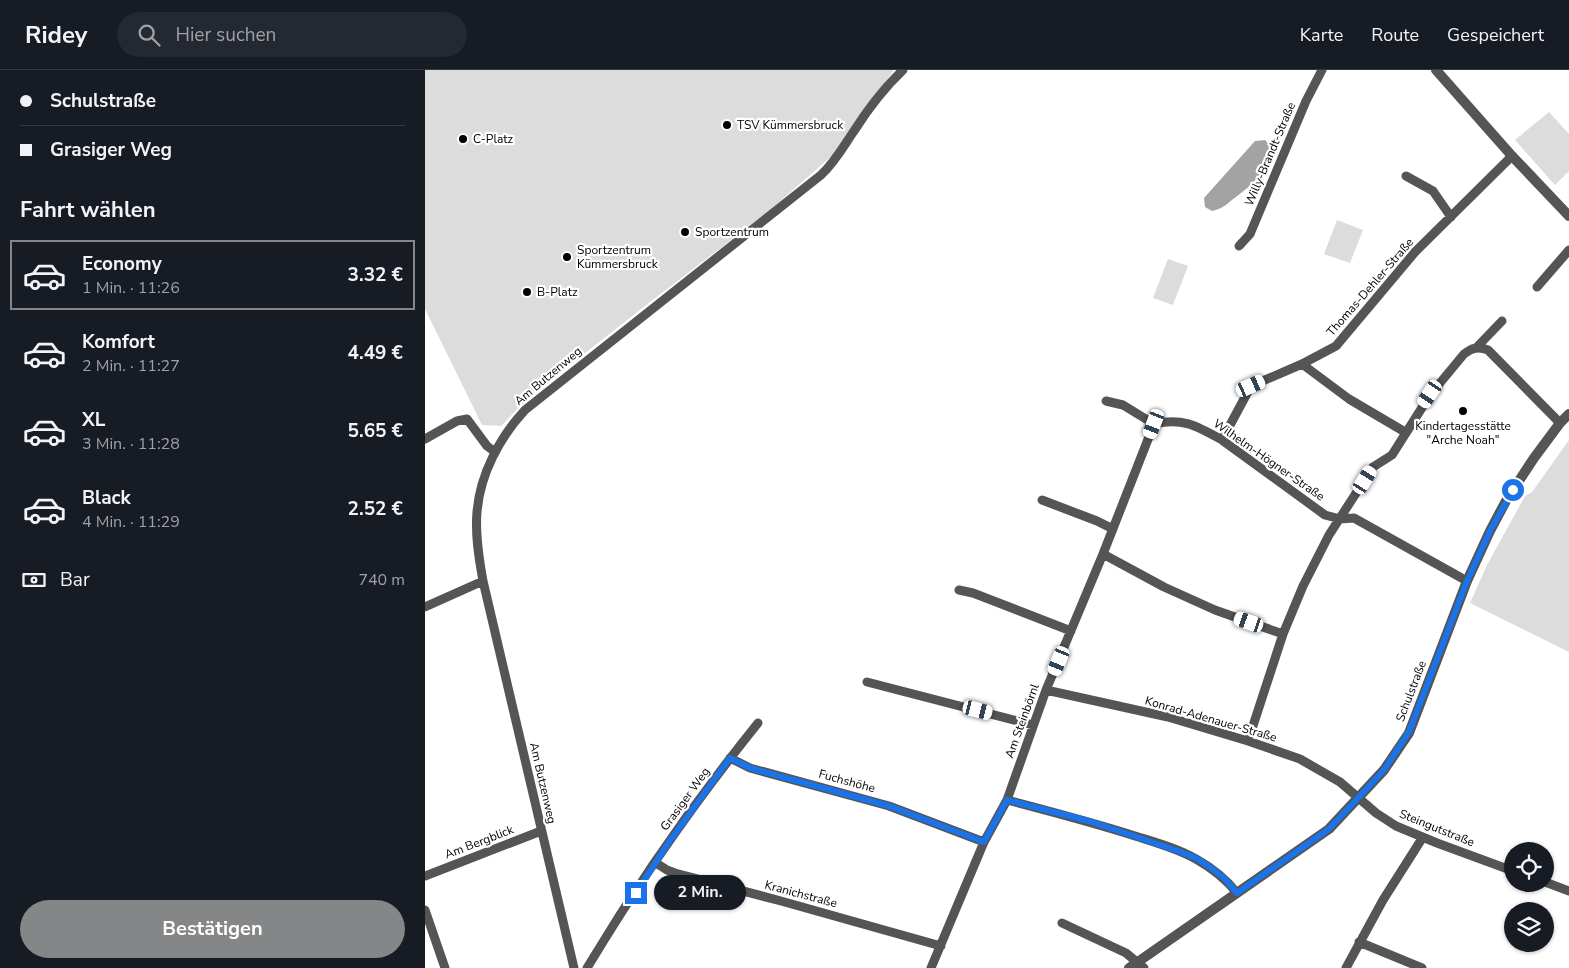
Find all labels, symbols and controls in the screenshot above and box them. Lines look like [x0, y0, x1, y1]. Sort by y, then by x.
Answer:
search box [117, 12, 467, 57]
text: Ridey [25, 19, 87, 51]
icon: search [135, 21, 163, 49]
text: Hier suchen [175, 22, 276, 48]
text: Karte [1300, 23, 1343, 47]
text: Route [1371, 23, 1419, 47]
text: Gespeichert [1447, 23, 1544, 47]
text: Schulstraße [50, 88, 156, 114]
street label: Willy-Brandt-Straße [1241, 100, 1299, 208]
place label: TSV Kümmersbruck [737, 117, 844, 133]
marker: TSV Kümmersbruck [721, 119, 733, 131]
place label: C-Platz [473, 131, 514, 147]
marker: C-Platz [457, 133, 469, 145]
text: Grasiger Weg [50, 137, 172, 163]
text: Fahrt wählen [20, 195, 156, 225]
place label: Sportzentrum [695, 224, 769, 240]
marker: Sportzentrum [679, 226, 691, 238]
street label: Thomas-Dehler-Straße [1323, 235, 1417, 339]
place label: Sportzentrum Kümmersbruck [577, 242, 659, 272]
text: Economy [82, 251, 162, 277]
marker: Sportzentrum Kümmersbruck [561, 251, 573, 263]
icon: car [22, 253, 67, 298]
text: 3.32 € [348, 262, 403, 288]
text: 1 Min. · 11:26 [82, 277, 180, 299]
place label: B-Platz [537, 284, 578, 300]
marker: B-Platz [521, 286, 533, 298]
text: Komfort [82, 329, 155, 355]
icon: car [22, 331, 67, 376]
text: 4.49 € [348, 340, 403, 366]
street label: Am Butzenweg [511, 343, 585, 409]
text: 2 Min. · 11:27 [82, 355, 180, 377]
car [1234, 373, 1267, 399]
car [1415, 377, 1444, 411]
marker: Kindertagesstätte "Arche Noah" [1457, 405, 1469, 417]
text: XL [82, 407, 105, 433]
car [1141, 407, 1166, 441]
icon: car [22, 409, 67, 454]
street label: Wilhelm-Högner-Straße [1210, 415, 1328, 505]
text: 5.65 € [348, 418, 403, 444]
place label: Kindertagesstätte "Arche Noah" [1415, 418, 1511, 448]
text: 3 Min. · 11:28 [82, 433, 180, 455]
car [1350, 463, 1379, 497]
route start [1502, 479, 1524, 501]
text: Black [82, 485, 131, 511]
icon: car [22, 487, 67, 532]
text: 2.52 € [348, 496, 403, 522]
text: 4 Min. · 11:29 [82, 511, 180, 533]
icon: cash [20, 566, 48, 594]
text: Bar [60, 567, 90, 593]
text: 740 m [358, 569, 405, 591]
car [1232, 610, 1265, 634]
car [1046, 644, 1071, 678]
street label: Schulstraße [1392, 658, 1430, 724]
street label: Am Steinbörnl [1001, 681, 1043, 760]
street label: Konrad-Adenauer-Straße [1143, 693, 1279, 745]
car [961, 699, 994, 721]
street label: Am Butzenweg [526, 741, 560, 825]
street label: Grasiger Weg [657, 764, 713, 834]
street label: Fuchshöhe [817, 766, 877, 796]
street label: Steingutstraße [1397, 806, 1477, 850]
street label: Am Bergblick [442, 821, 517, 863]
map controls [1504, 842, 1554, 952]
button: locate [1504, 842, 1554, 892]
callout: 2 Min. [653, 876, 746, 910]
street label: Kranichstraße [763, 877, 839, 911]
text: 2 Min. [677, 881, 723, 903]
route end [625, 882, 647, 904]
button: Bestätigen [20, 900, 405, 958]
button: layers [1504, 902, 1554, 952]

